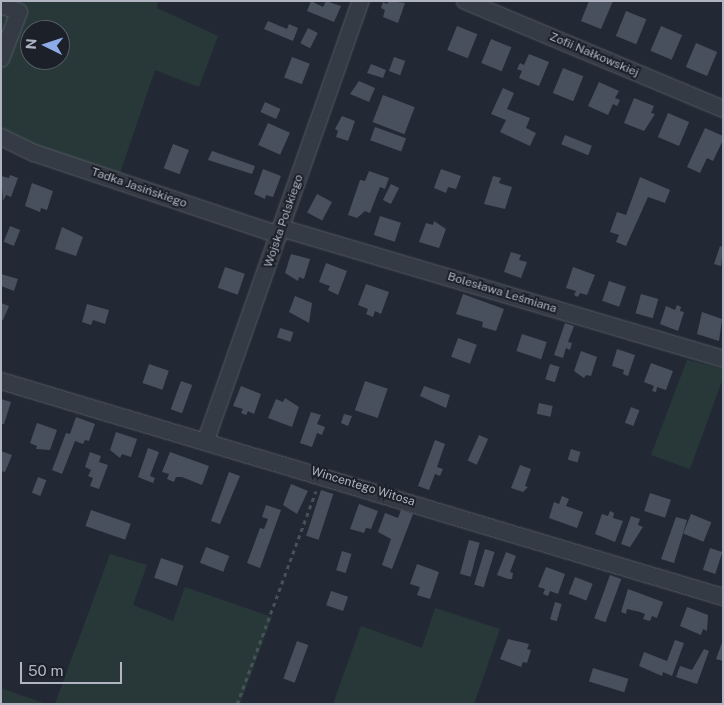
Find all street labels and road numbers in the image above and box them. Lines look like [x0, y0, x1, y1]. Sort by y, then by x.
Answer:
street label: Zofii Nałkowskiej [547, 30, 641, 80]
street label: Tadka Jasińskiego [89, 165, 189, 211]
street label: Wojska Polskiego [261, 173, 307, 269]
street label: Bolesława Leśmiana [446, 270, 558, 316]
street label: Wincentego Witosa [309, 464, 417, 510]

